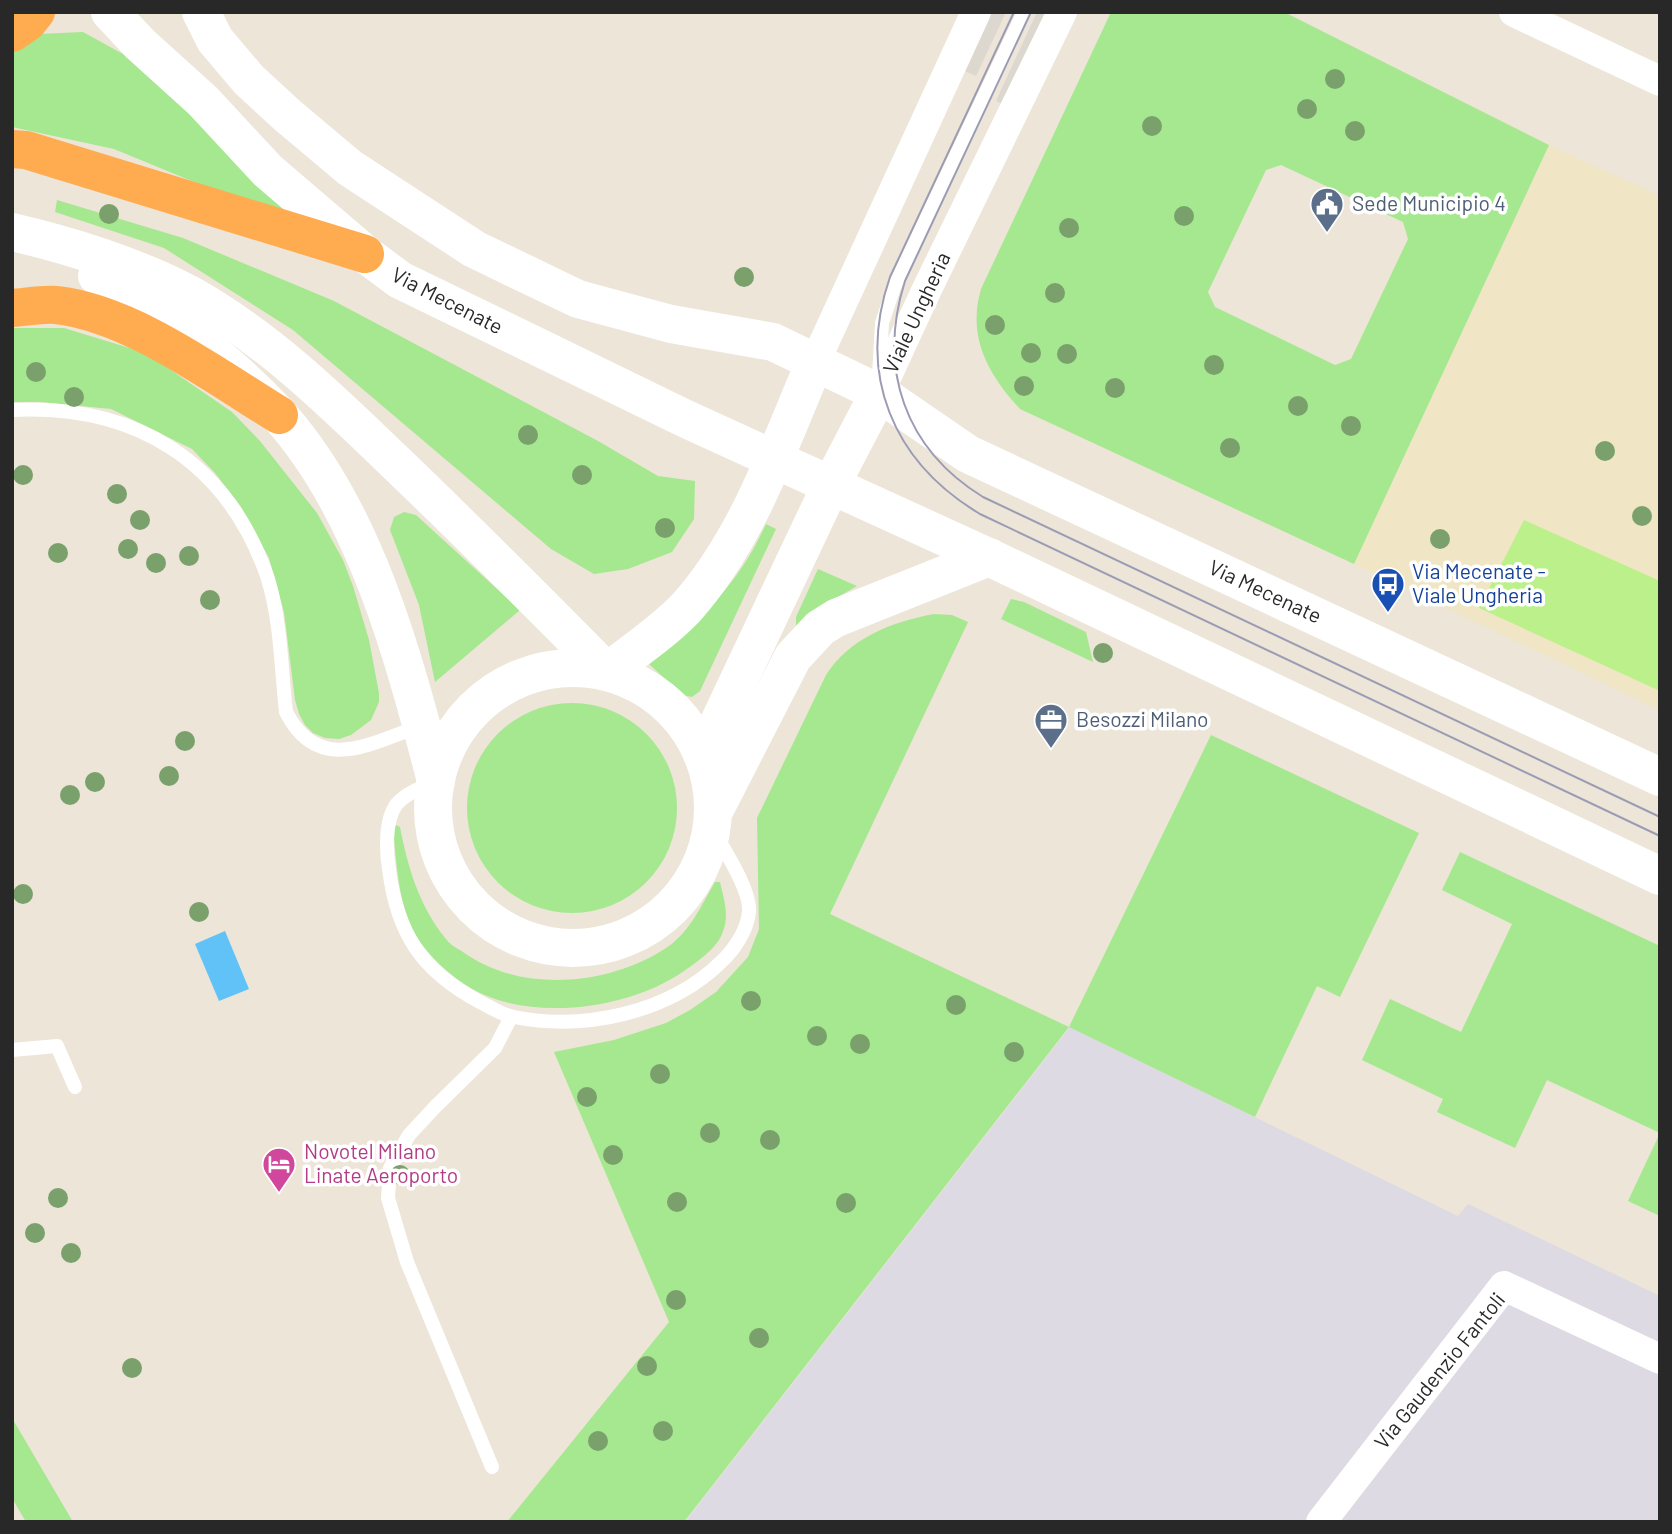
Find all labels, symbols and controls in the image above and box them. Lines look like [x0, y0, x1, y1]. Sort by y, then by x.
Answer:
public building icon: Sede Municipio 4 [1308, 185, 1346, 234]
place label: Sede Municipio 4 [1352, 190, 1506, 215]
street label: Viale Ungheria [877, 248, 955, 377]
street label: Via Mecenate [388, 261, 507, 338]
street label: Via Mecenate [1205, 554, 1326, 628]
place label: Via Mecenate - Viale Ungheria [1412, 558, 1546, 607]
bus stop icon: Via Mecenate - Viale Ungheria [1369, 565, 1407, 614]
office icon: Besozzi Milano [1032, 701, 1070, 750]
place label: Besozzi Milano [1076, 706, 1209, 731]
place label: Novotel Milano Linate Aeroporto [304, 1138, 458, 1187]
hotel icon: Novotel Milano Linate Aeroporto [260, 1145, 298, 1194]
street label: Via Gaudenzio Fantoli [1368, 1287, 1510, 1453]

